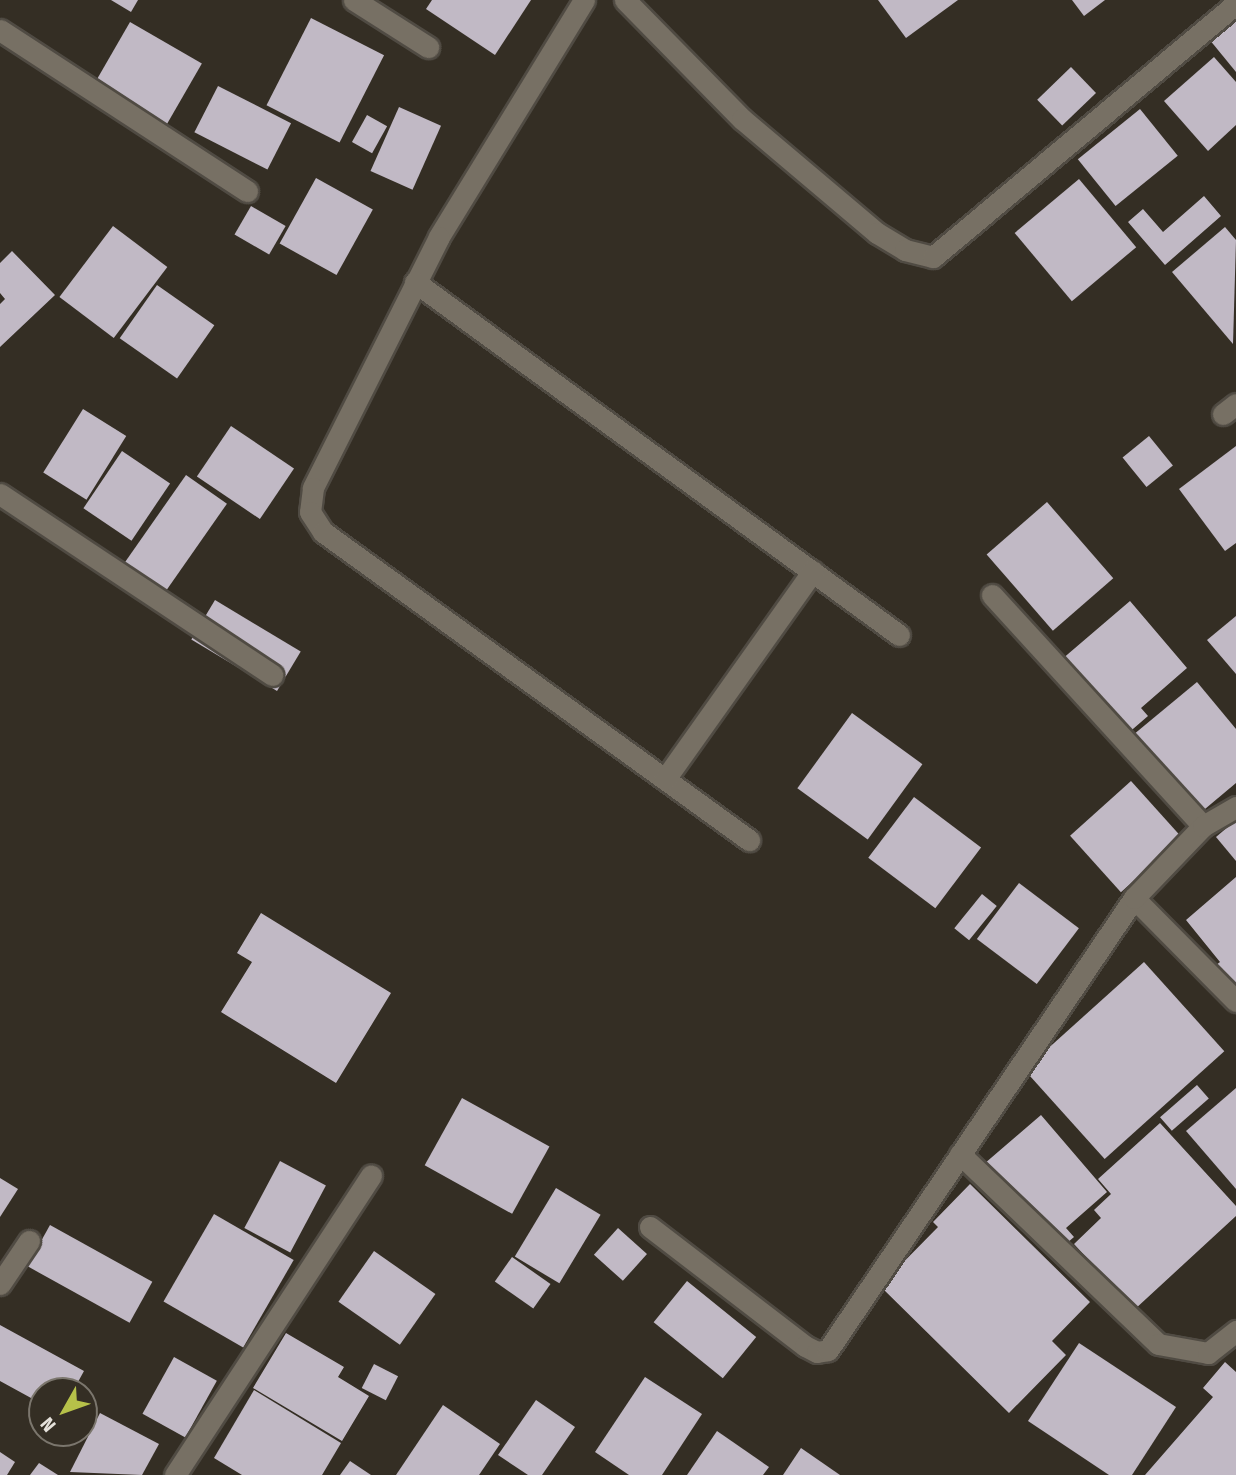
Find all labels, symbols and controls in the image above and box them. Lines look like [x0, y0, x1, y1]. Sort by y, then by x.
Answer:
north arrow [28, 1377, 98, 1447]
text: N [36, 1413, 61, 1436]

